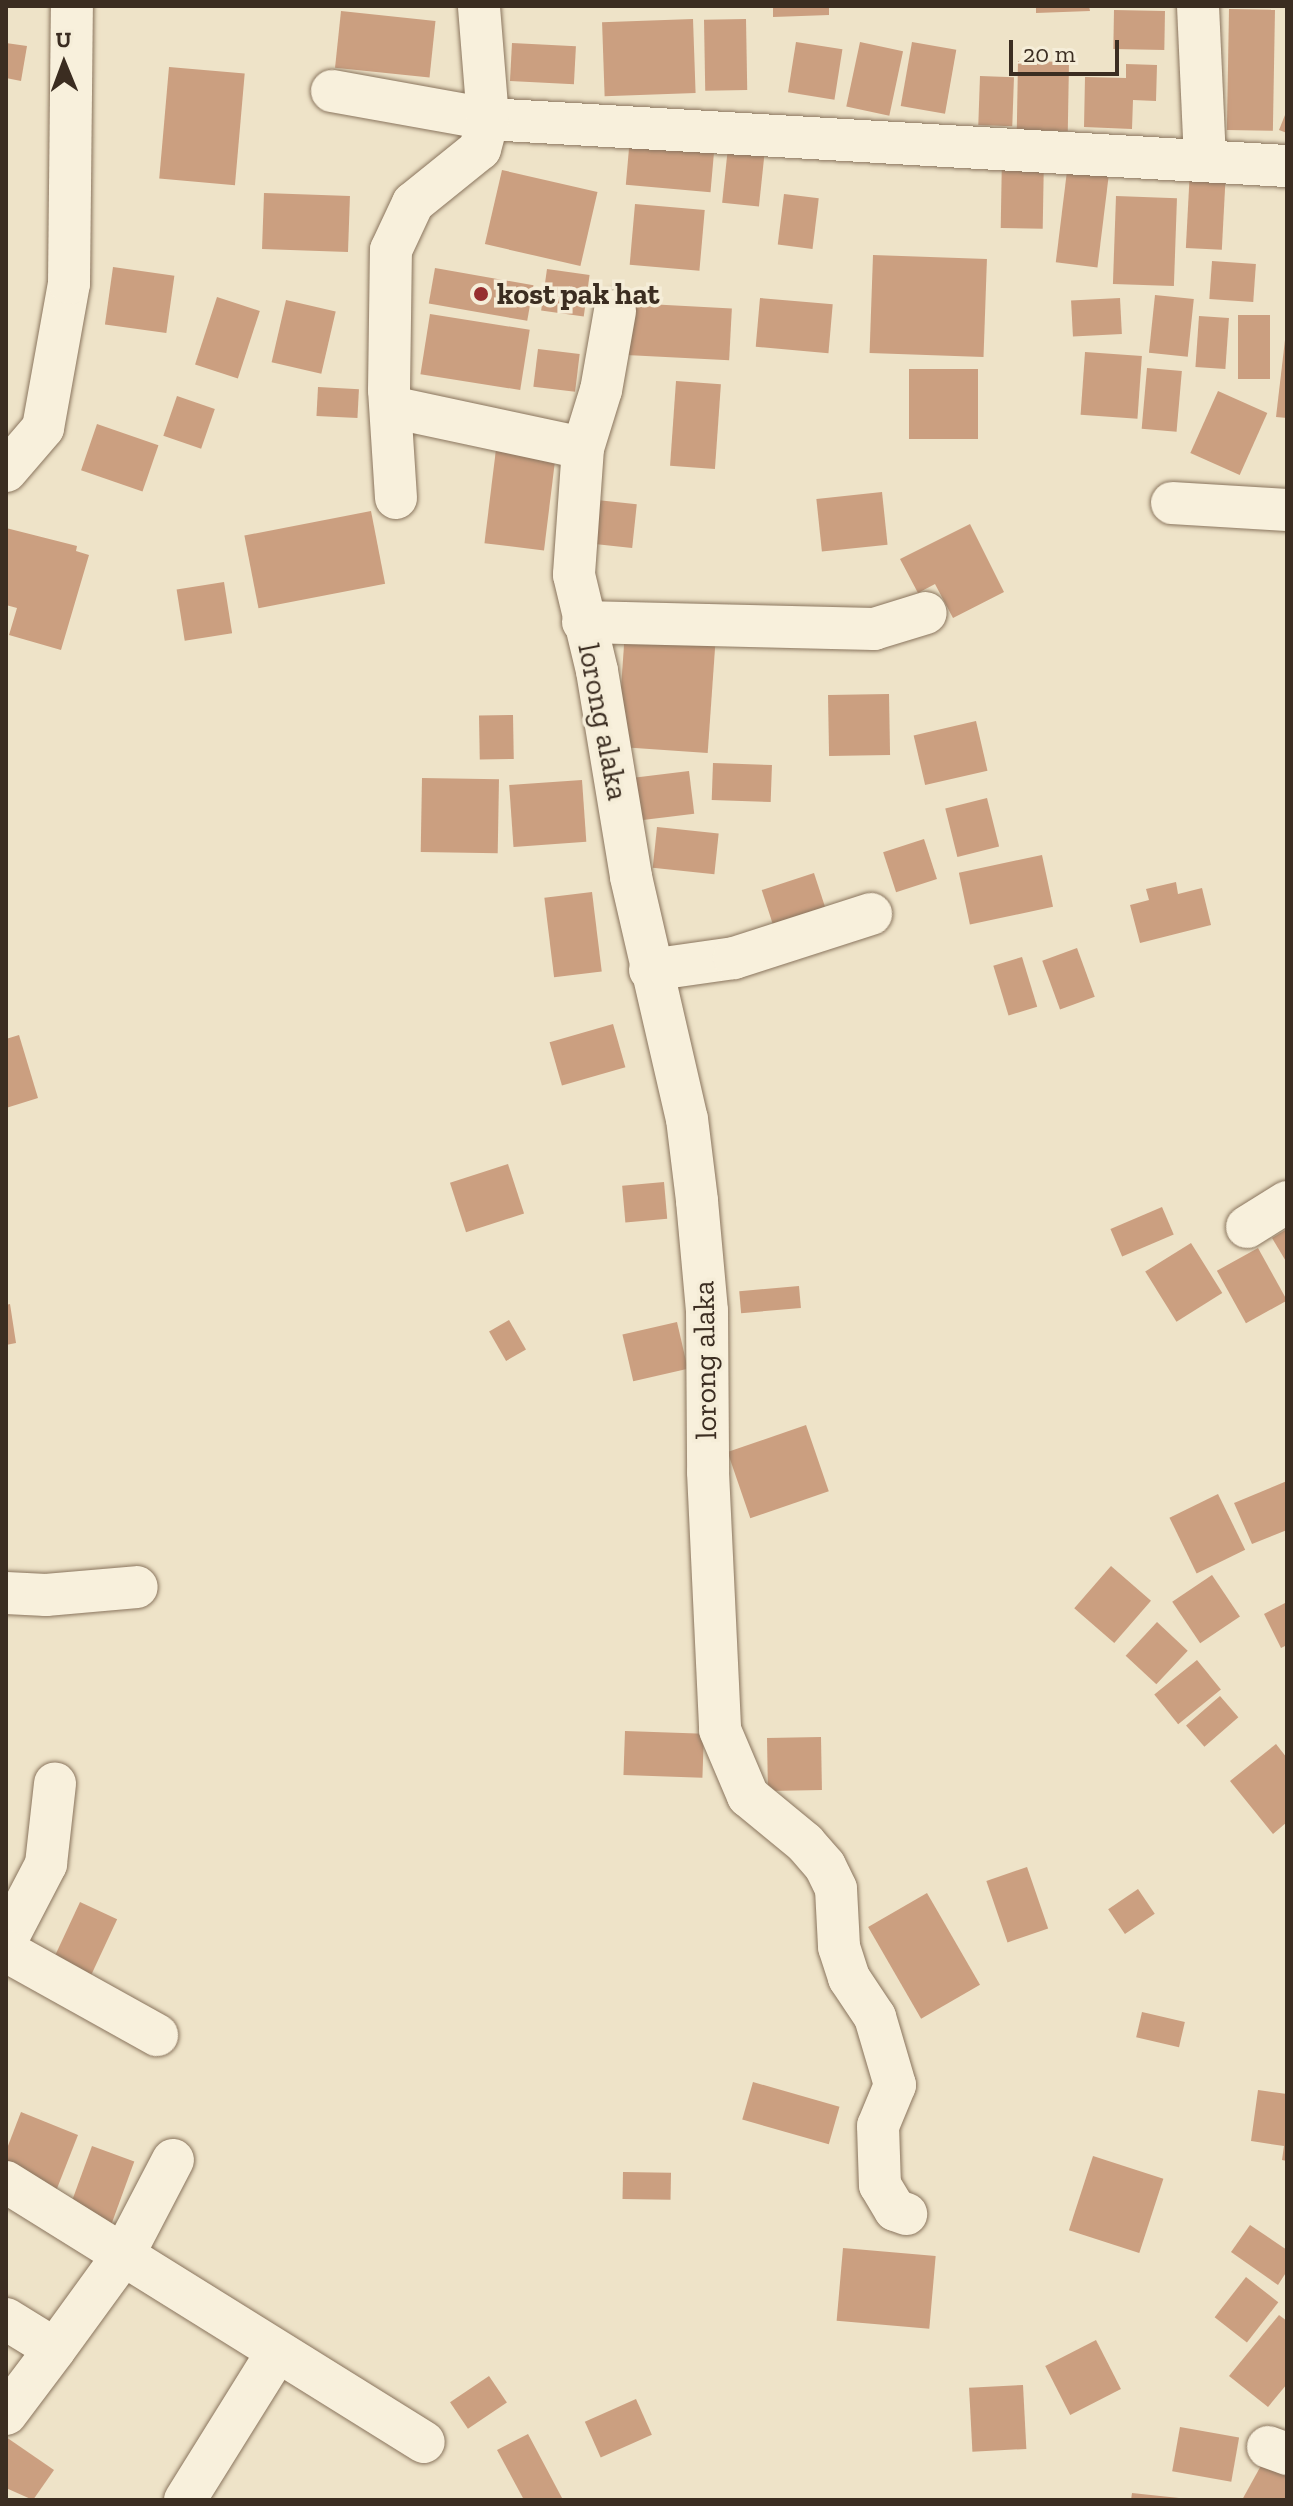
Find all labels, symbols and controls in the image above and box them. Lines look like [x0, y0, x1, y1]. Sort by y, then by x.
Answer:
north arrow [24, 24, 104, 104]
scale bar [1013, 24, 1123, 74]
text: U [55, 26, 72, 53]
text: 20 m [1023, 39, 1075, 68]
place label: kost pak hat [497, 276, 660, 312]
marker: kost pak hat [472, 285, 490, 303]
street label: lorong alaka [570, 641, 636, 803]
street label: lorong alaka [686, 1280, 724, 1440]

